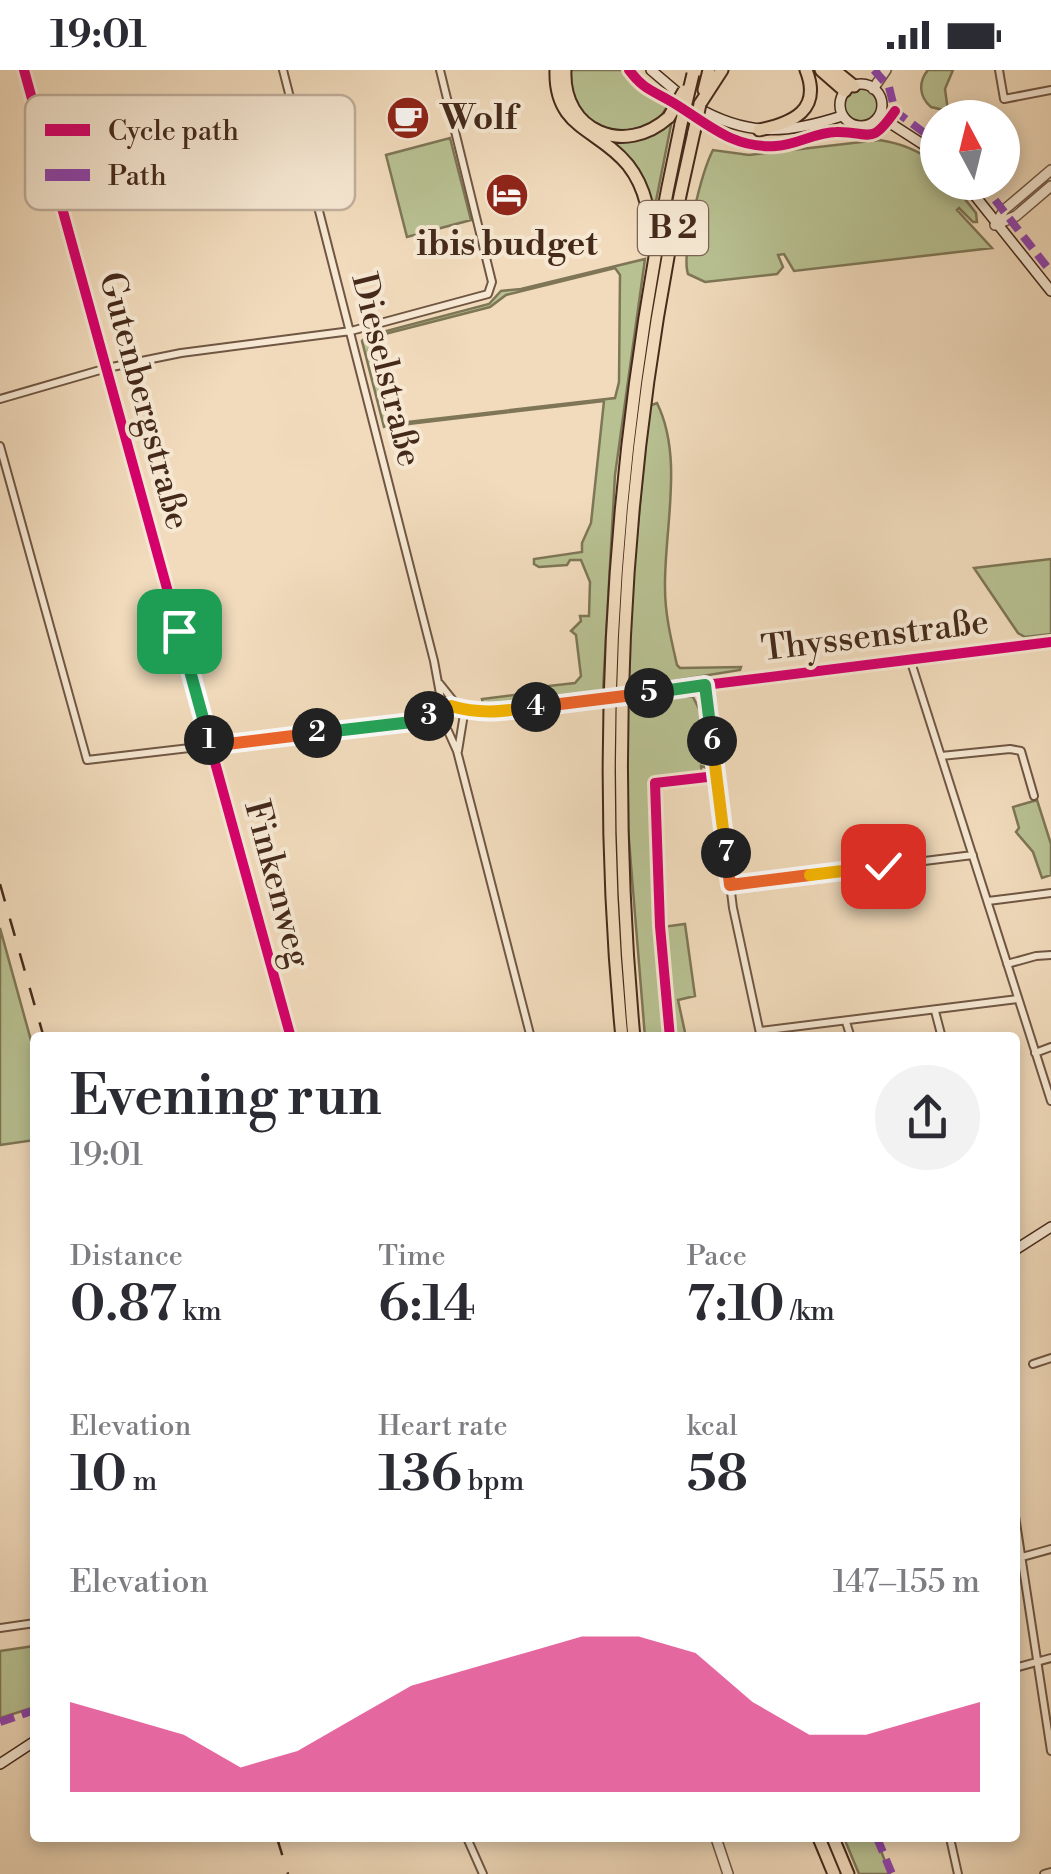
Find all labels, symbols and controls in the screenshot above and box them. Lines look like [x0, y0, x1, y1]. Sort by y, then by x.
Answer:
text: 19:01 [50, 12, 147, 59]
legend [25, 95, 355, 210]
cafe icon: Wolf [385, 95, 431, 141]
place label: Wolf [439, 97, 521, 140]
north arrow [920, 100, 1020, 200]
map controls [920, 100, 1020, 200]
text: Cycle path [108, 114, 239, 149]
text: Path [108, 159, 167, 194]
hotel icon: ibis budget [484, 172, 530, 218]
road number: B 2 [638, 201, 708, 255]
place label: ibis budget [416, 223, 598, 266]
street label: Gutenbergstraße [89, 267, 199, 535]
street label: Dieselstraße [341, 269, 431, 471]
pin [137, 589, 222, 674]
street label: Thyssenstraße [759, 601, 991, 671]
icon: arrive [152, 604, 207, 659]
pin: 5 [624, 668, 674, 718]
text: 5 [640, 675, 658, 710]
pin: 4 [511, 682, 561, 732]
text: 4 [527, 689, 545, 724]
pin: 3 [404, 691, 454, 741]
text: 3 [421, 698, 437, 733]
pin: 2 [292, 708, 342, 758]
pin: 1 [184, 715, 234, 765]
text: 2 [308, 715, 326, 750]
pin: 6 [687, 716, 737, 766]
text: 1 [202, 722, 216, 757]
text: 6 [703, 723, 721, 758]
street label: Finkenweg [234, 796, 320, 972]
pin [841, 824, 926, 909]
pin: 7 [701, 828, 751, 878]
text: 7 [718, 835, 734, 870]
icon: check [856, 839, 911, 894]
text: Evening run [70, 1063, 382, 1132]
button: share [875, 1065, 980, 1170]
text: 19:01 [70, 1135, 143, 1175]
text: Distance [70, 1239, 183, 1274]
text: Time [378, 1239, 446, 1274]
text: Pace [687, 1239, 747, 1274]
text: 0.87 [70, 1274, 177, 1336]
text: 6:14 [378, 1274, 476, 1336]
text: 7:10 [687, 1274, 785, 1336]
text: km [177, 1294, 222, 1329]
text: /km [785, 1294, 835, 1329]
text: Elevation [70, 1409, 191, 1444]
text: Heart rate [378, 1409, 508, 1444]
text: kcal [687, 1409, 737, 1444]
text: 10 [70, 1444, 127, 1506]
text: 136 [378, 1444, 462, 1506]
text: 58 [687, 1444, 748, 1506]
text: m [127, 1464, 157, 1499]
text: bpm [462, 1464, 524, 1499]
text: Elevation [70, 1562, 209, 1602]
text: 147–155 m [833, 1562, 980, 1602]

